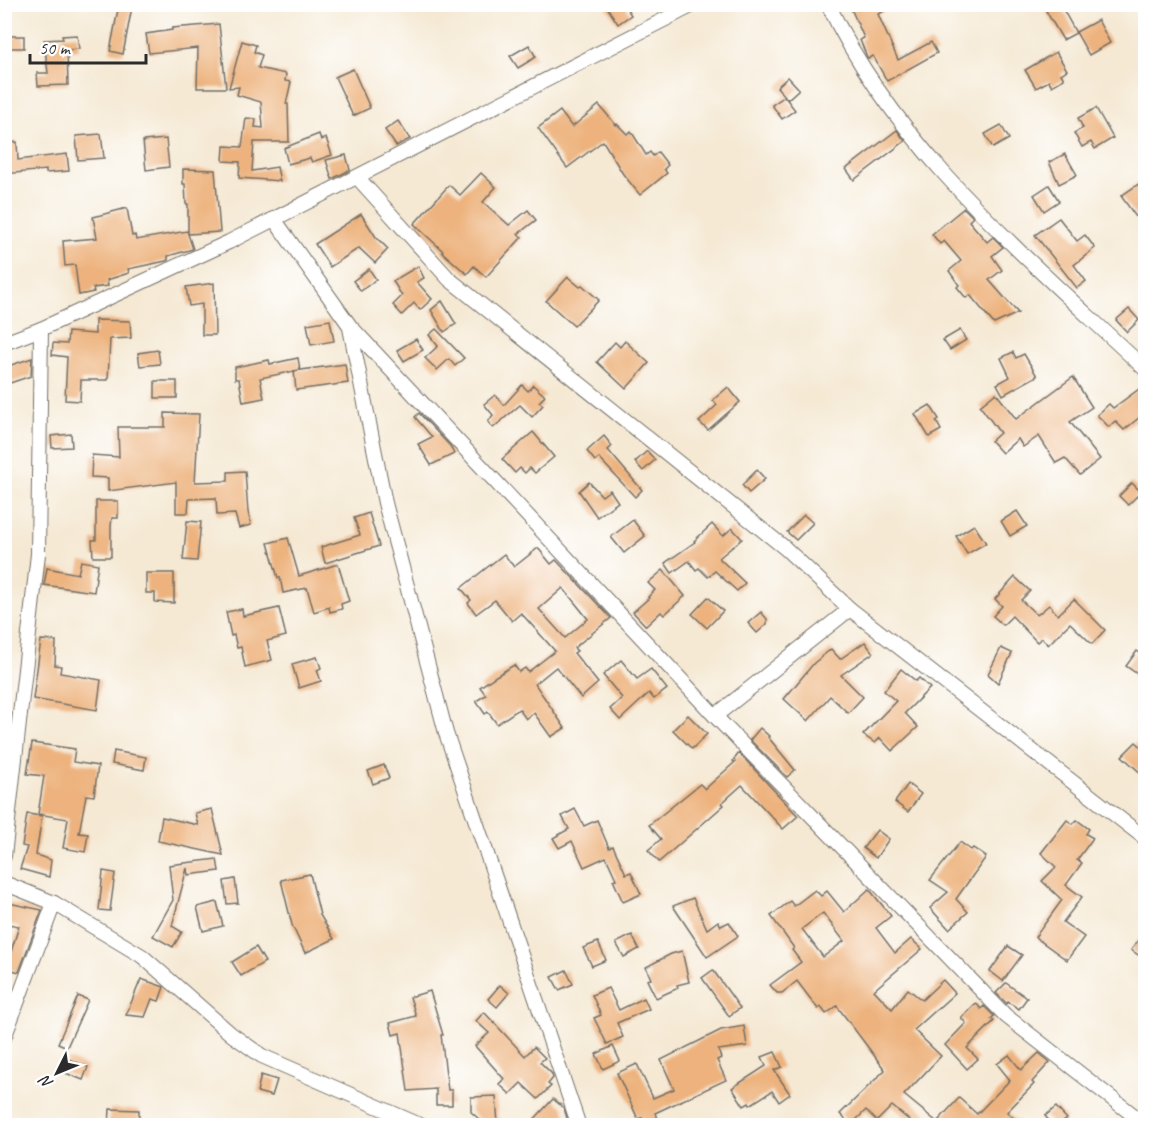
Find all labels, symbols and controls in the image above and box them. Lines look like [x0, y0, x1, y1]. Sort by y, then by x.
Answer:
scale bar [30, 27, 146, 65]
text: 50 m [39, 37, 72, 59]
north arrow [27, 1043, 87, 1103]
text: N [34, 1070, 57, 1093]

